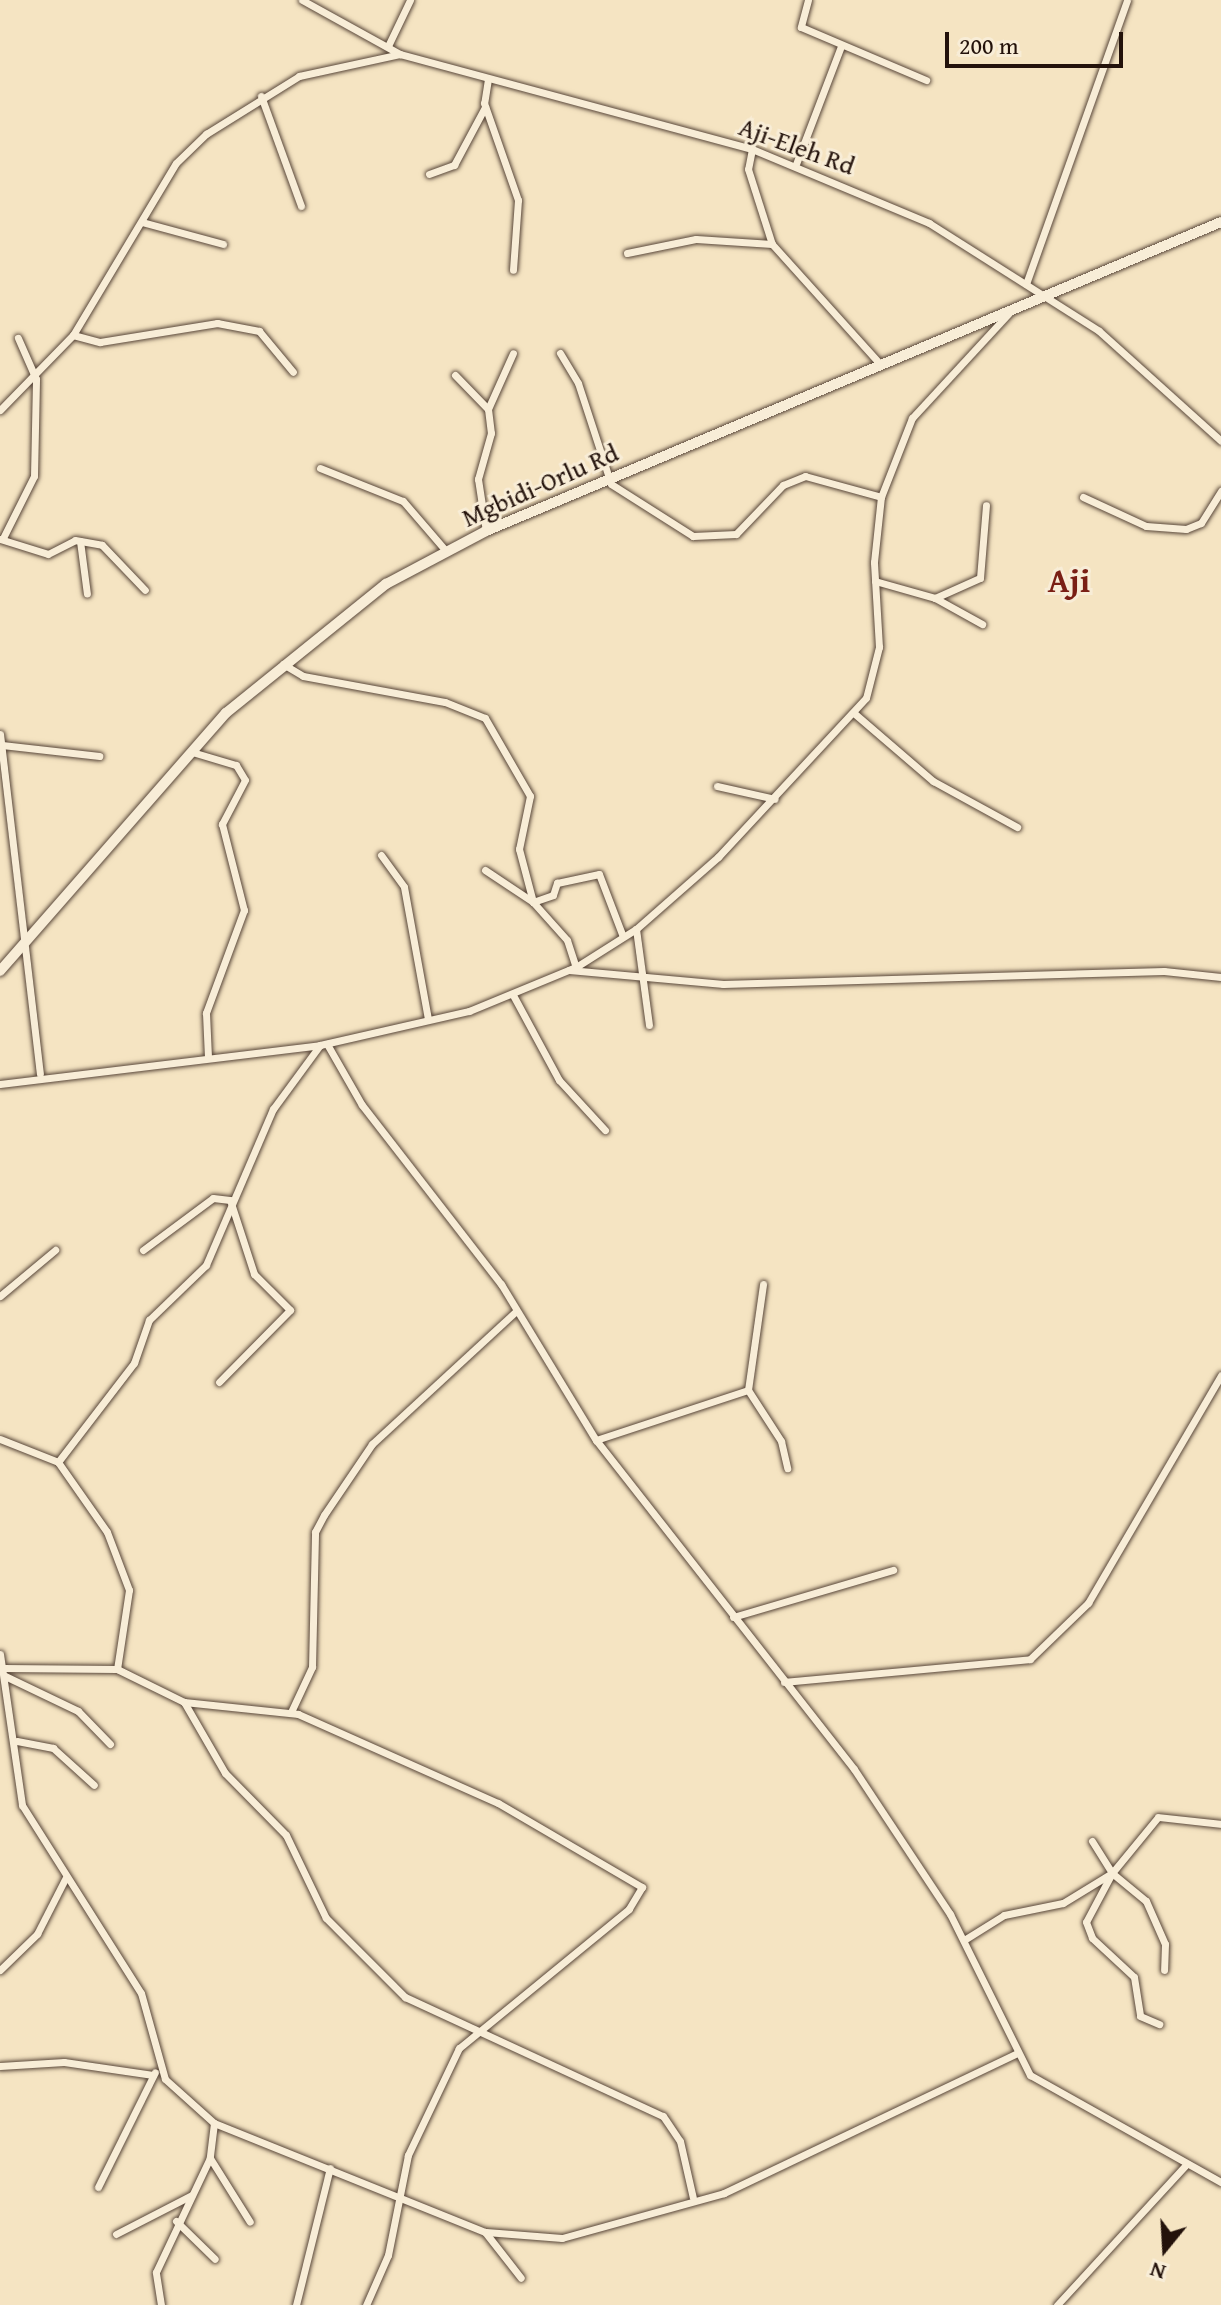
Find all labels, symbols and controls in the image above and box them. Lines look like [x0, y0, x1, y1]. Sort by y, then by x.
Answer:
scale bar [949, 16, 1127, 66]
text: 200 m [959, 28, 1019, 63]
street label: Aji-Eleh Rd [735, 111, 859, 181]
street label: Mgbidi-Orlu Rd [457, 437, 623, 533]
district label: Aji [1048, 560, 1090, 600]
north arrow [1125, 2209, 1205, 2289]
text: N [1146, 2254, 1170, 2289]

